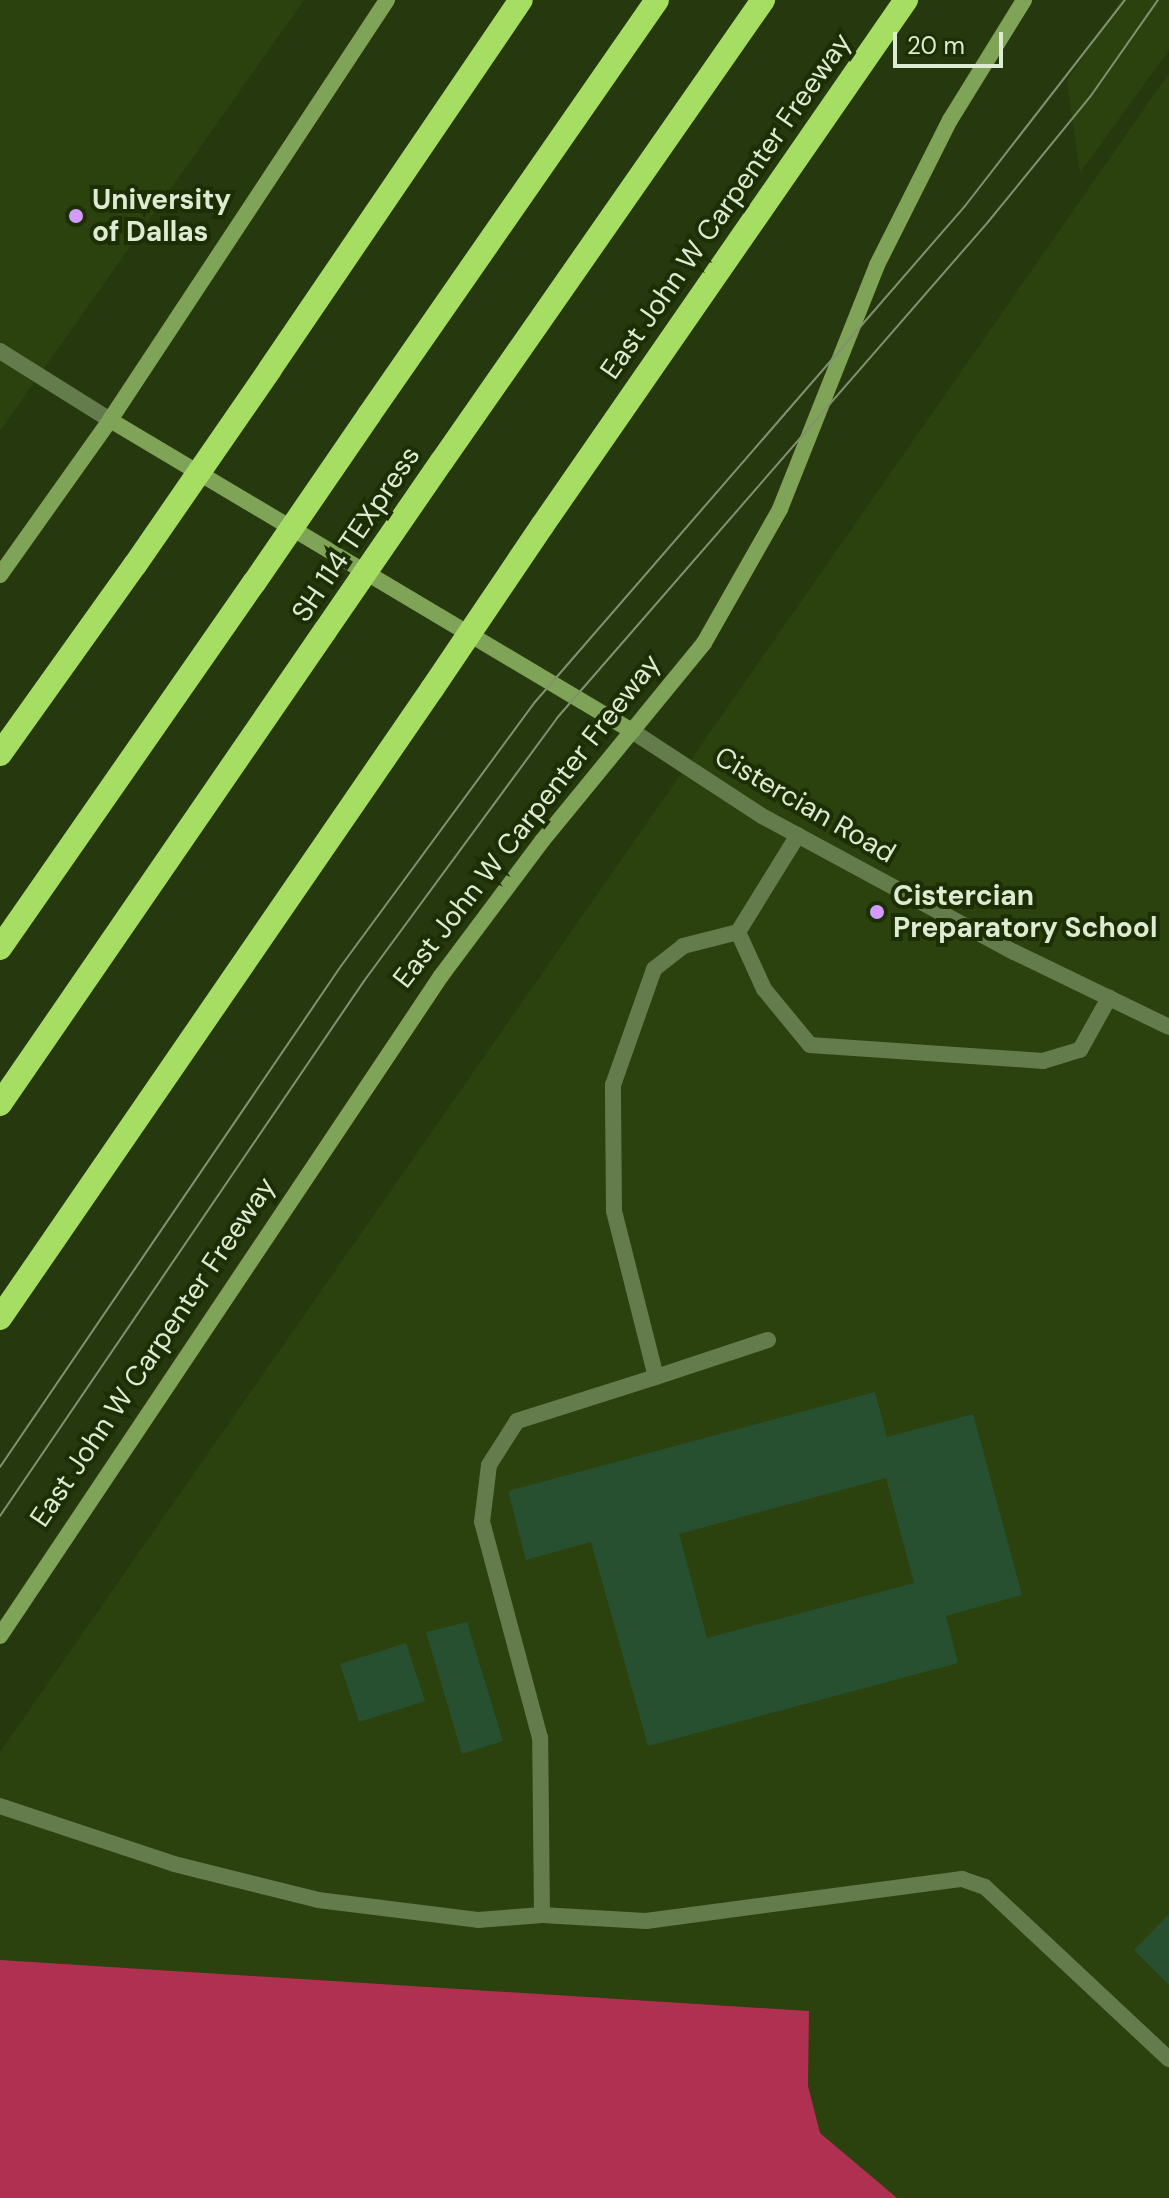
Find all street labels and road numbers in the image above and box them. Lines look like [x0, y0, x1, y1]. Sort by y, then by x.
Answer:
street label: East John W Carpenter Freeway [593, 27, 859, 385]
street label: SH 114 TEXpress [285, 440, 427, 628]
street label: East John W Carpenter Freeway [386, 647, 668, 995]
street label: Cistercian Road [709, 740, 901, 870]
street label: East John W Carpenter Freeway [23, 1171, 283, 1533]

